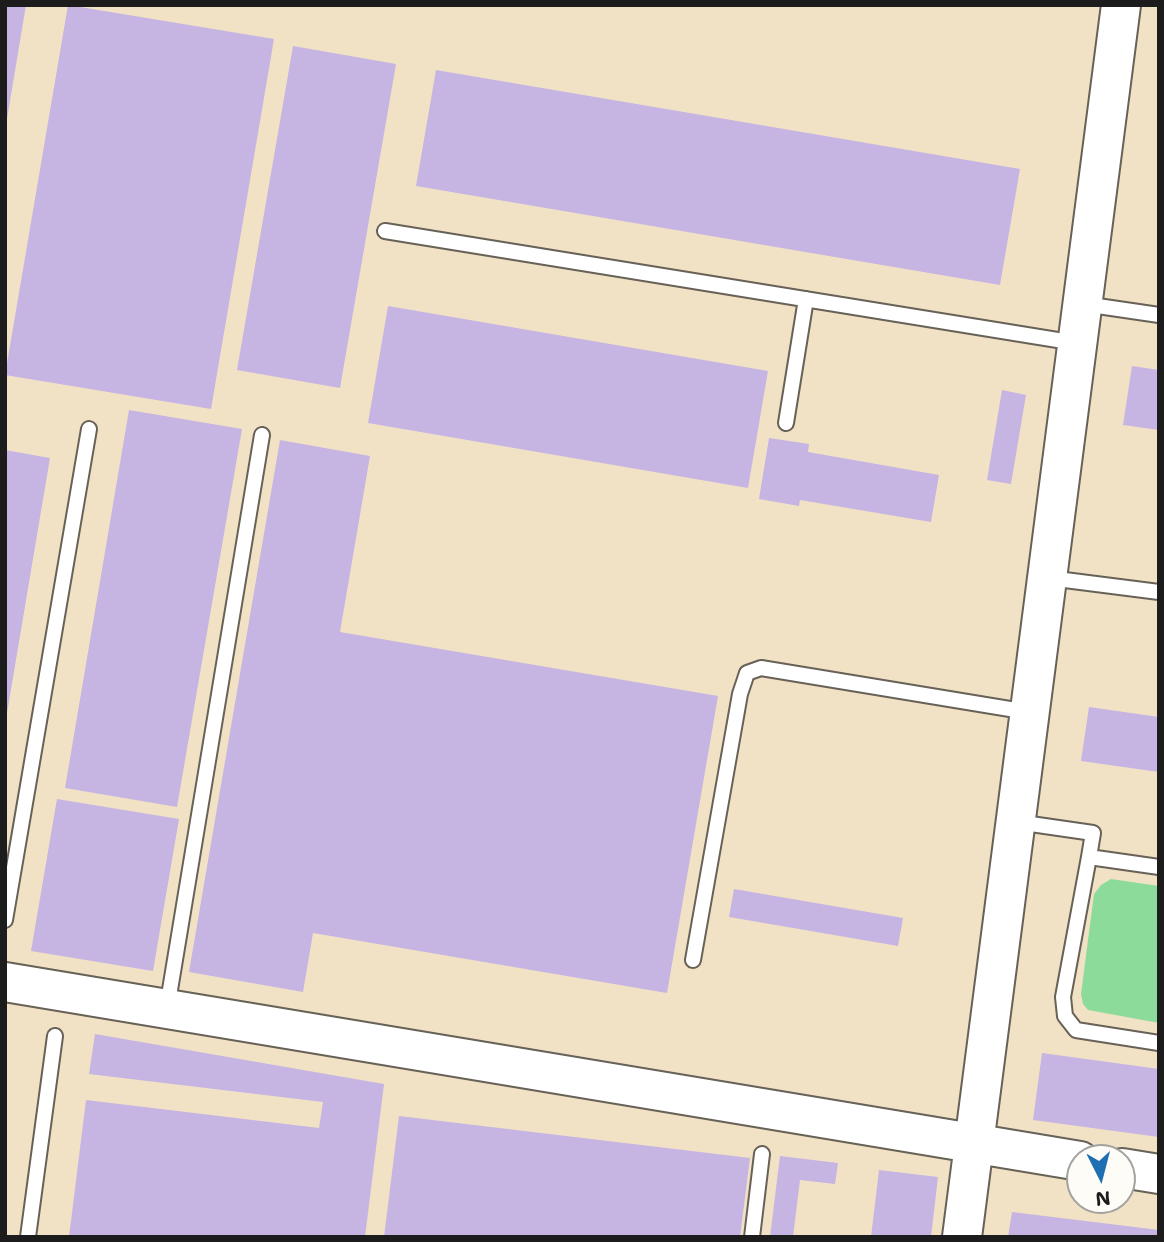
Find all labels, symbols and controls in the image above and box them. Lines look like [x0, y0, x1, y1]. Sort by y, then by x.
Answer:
north arrow [1066, 1144, 1136, 1214]
text: N [1094, 1185, 1112, 1212]

